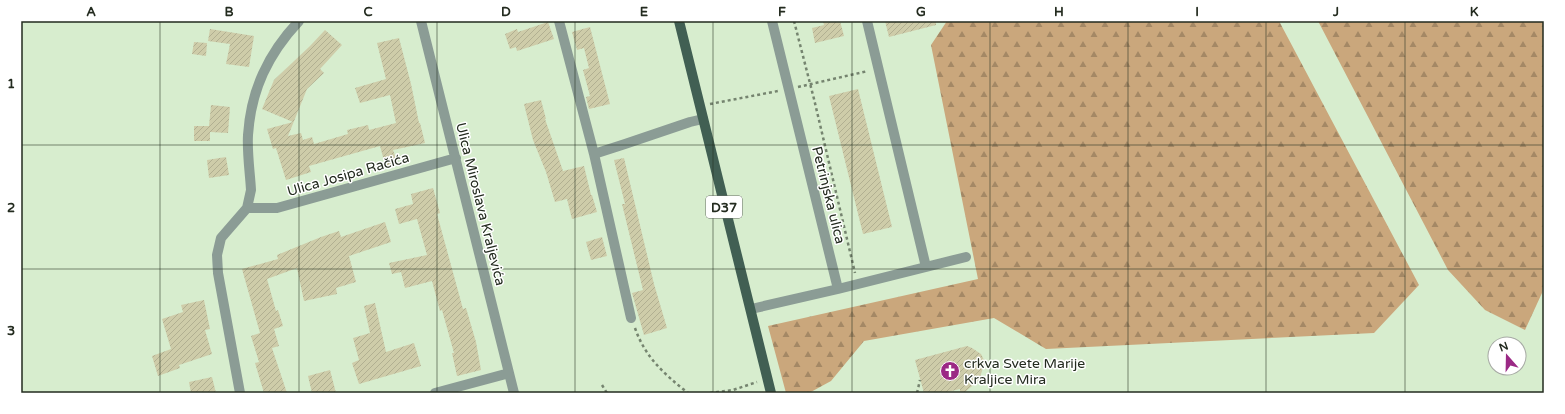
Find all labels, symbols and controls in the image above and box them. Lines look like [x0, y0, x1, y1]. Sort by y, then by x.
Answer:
text: A [86, 4, 96, 20]
text: B [224, 4, 234, 20]
text: C [363, 4, 373, 20]
text: D [501, 4, 511, 20]
text: E [640, 4, 648, 20]
text: F [778, 4, 786, 20]
text: G [916, 4, 926, 20]
text: H [1054, 4, 1064, 20]
text: I [1195, 4, 1199, 20]
text: J [1332, 4, 1339, 20]
text: K [1470, 4, 1479, 20]
text: 1 [7, 76, 15, 92]
street label: Ulica Miroslava Kraljevića [452, 121, 509, 287]
street label: Petrinjska ulica [808, 145, 849, 246]
street label: Ulica Josipa Račića [285, 149, 411, 200]
road number: D37 [706, 196, 742, 218]
text: 2 [7, 200, 15, 216]
text: 3 [7, 323, 15, 339]
north arrow [1487, 336, 1527, 376]
text: N [1497, 339, 1510, 355]
place label: crkva Svete Marije Kraljice Mira [964, 355, 1085, 388]
church icon: crkva Svete Marije Kraljice Mira [939, 360, 961, 382]

